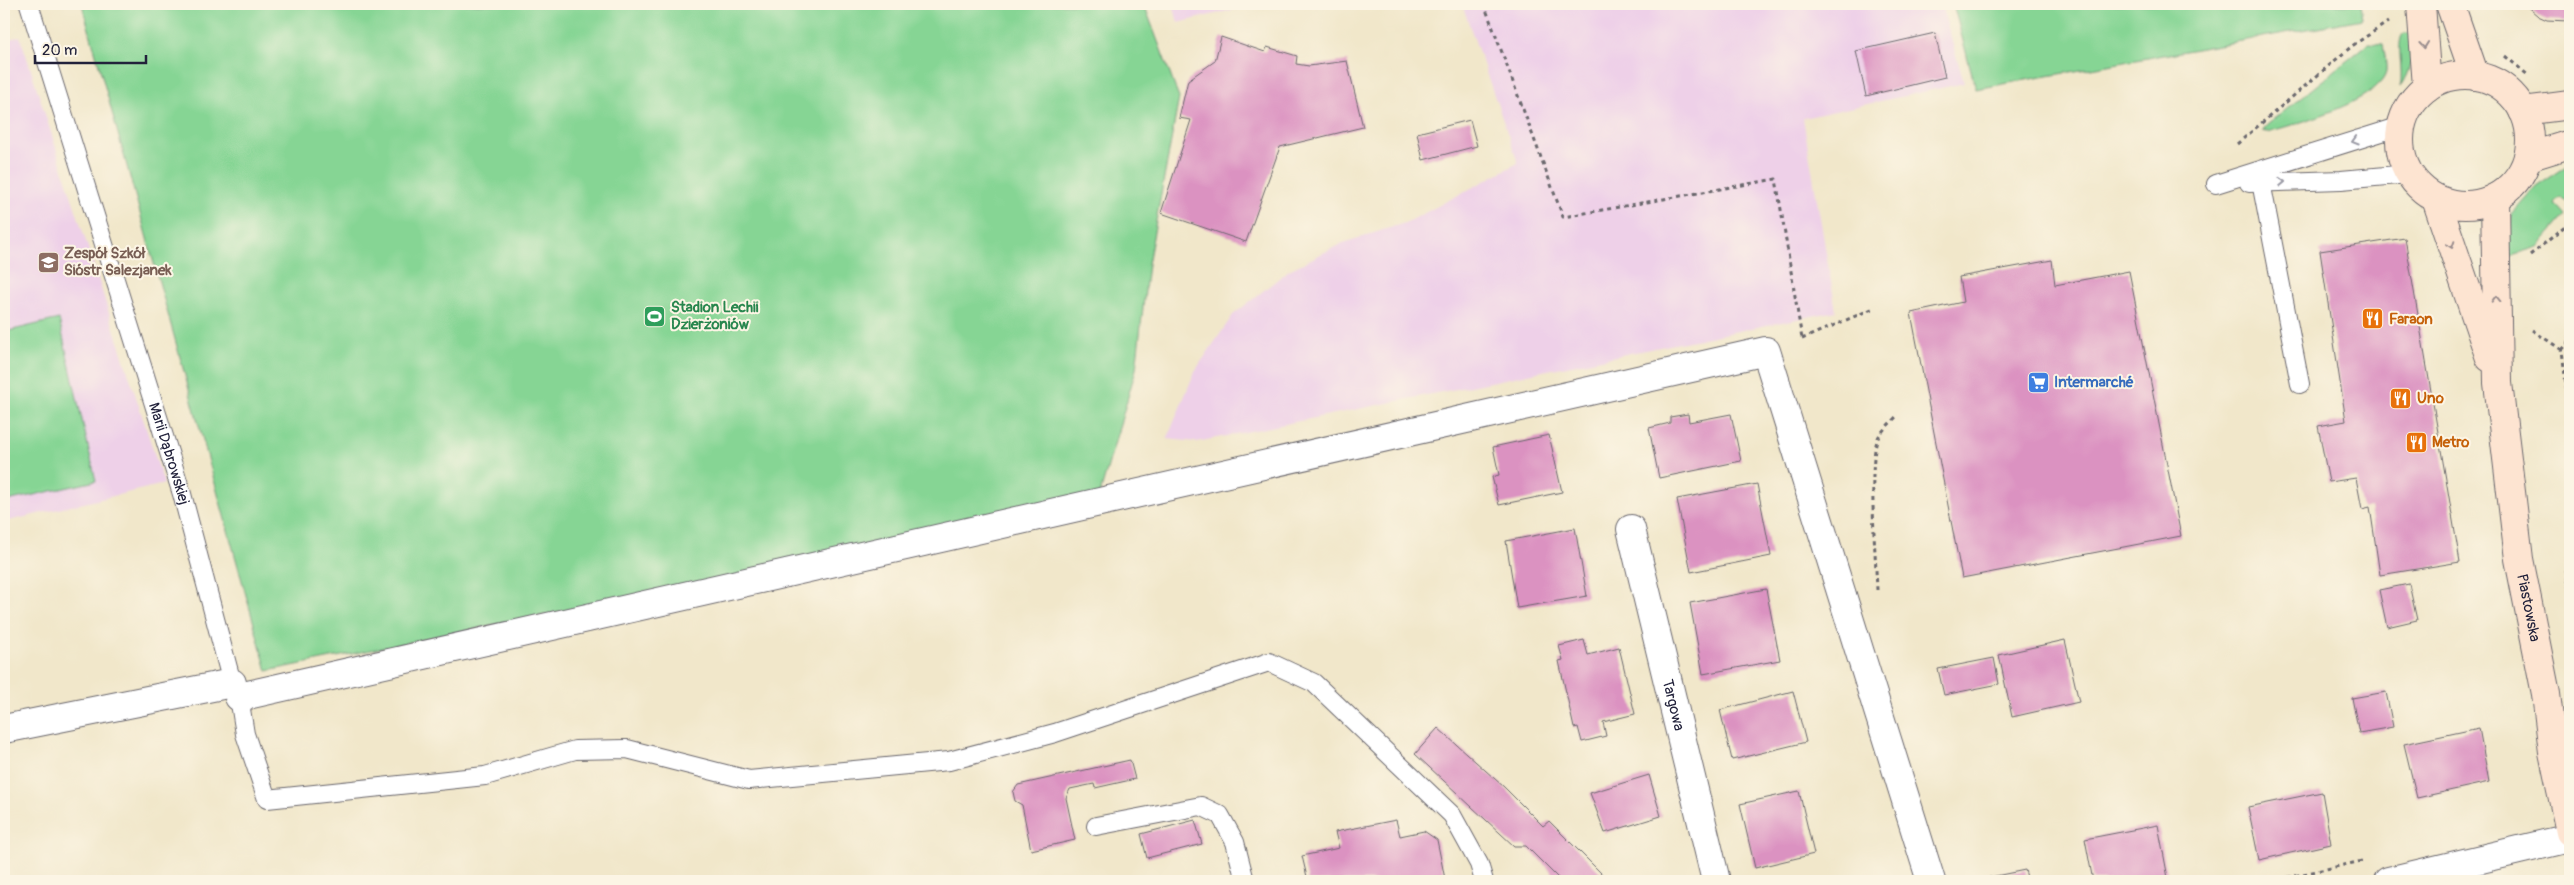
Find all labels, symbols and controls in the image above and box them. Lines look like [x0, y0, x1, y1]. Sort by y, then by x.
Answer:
scale bar [35, 32, 146, 64]
text: 20 m [42, 41, 77, 60]
one-way arrow [2418, 42, 2429, 50]
one-way arrow [2351, 135, 2359, 145]
one-way arrow [2279, 176, 2287, 187]
one-way arrow [2445, 240, 2455, 249]
place label: Zespół Szkół Sióstr Salezjanek [64, 244, 172, 280]
school or university icon: Zespół Szkół Sióstr Salezjanek [36, 250, 60, 274]
one-way arrow [2491, 295, 2501, 302]
place label: Stadion Lechii Dzierżoniów [671, 298, 759, 334]
sports icon: Stadion Lechii Dzierżoniów [643, 304, 667, 328]
restaurant icon: Faraon [2361, 307, 2385, 331]
place label: Faraon [2389, 310, 2433, 329]
supermarket icon: Intermarché [2026, 370, 2050, 394]
place label: Intermarché [2054, 373, 2134, 392]
restaurant icon: Uno [2389, 386, 2413, 410]
place label: Uno [2417, 389, 2444, 408]
street label: Marii Dąbrowskiej [144, 400, 193, 507]
restaurant icon: Metro [2404, 430, 2428, 454]
place label: Metro [2432, 433, 2469, 452]
street label: Piastowska [2512, 572, 2544, 643]
street label: Targowa [1658, 677, 1688, 733]

